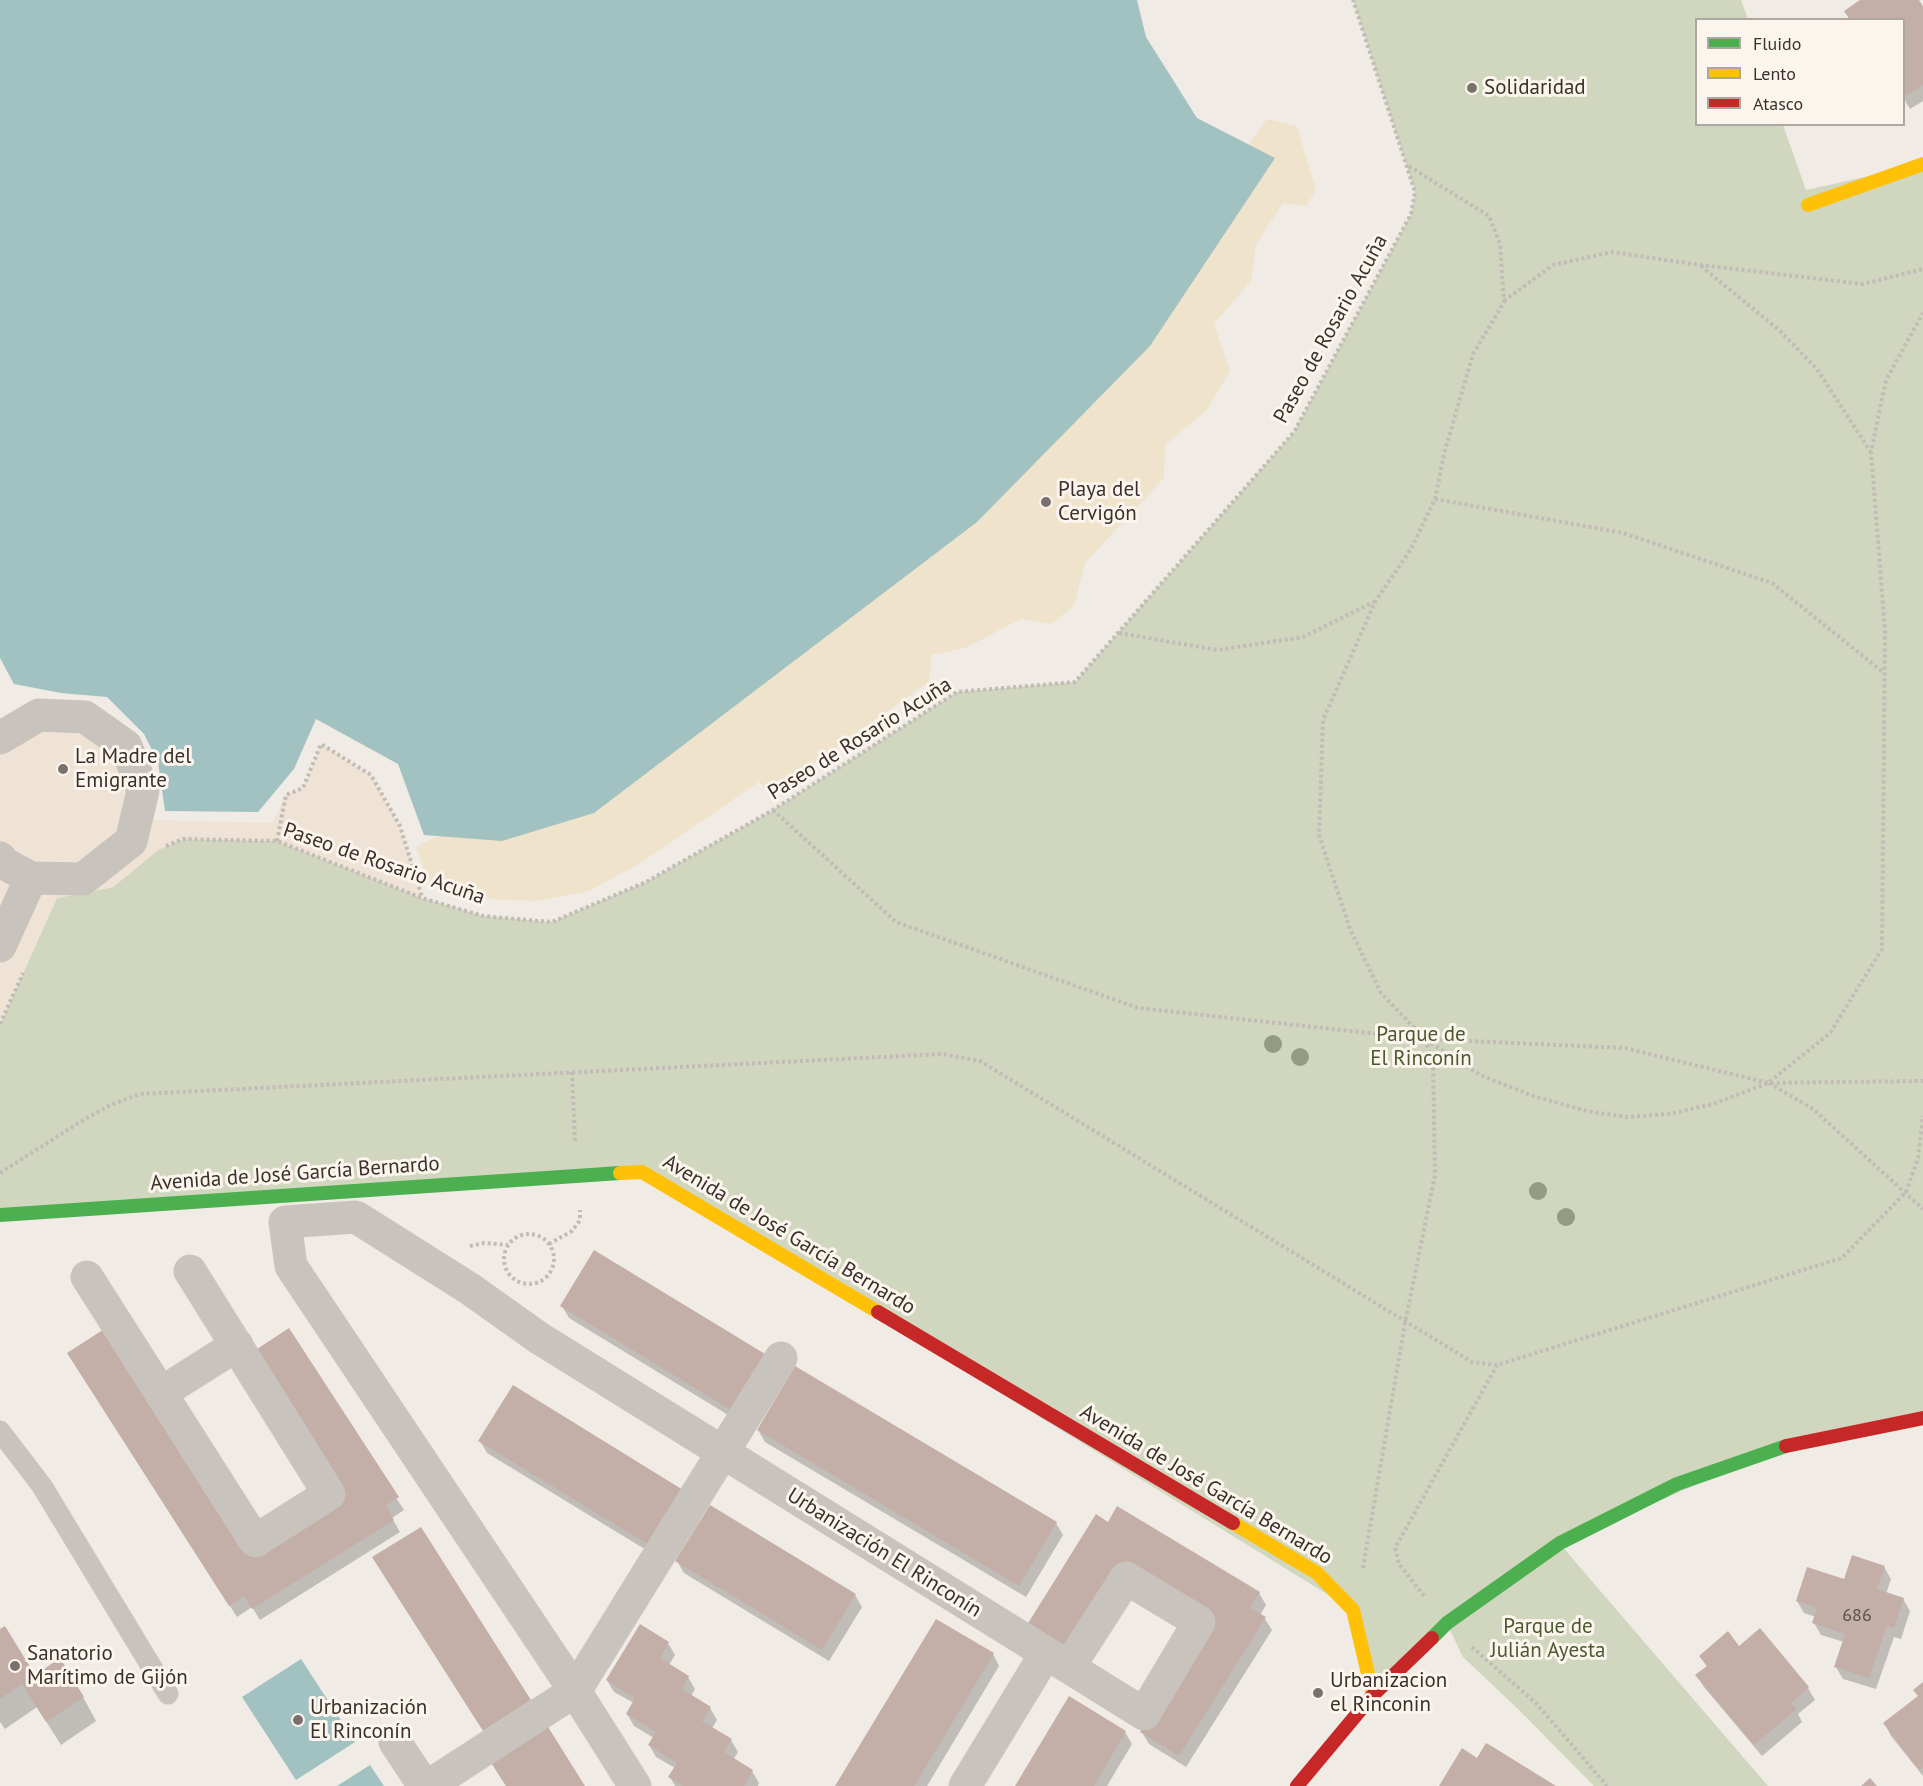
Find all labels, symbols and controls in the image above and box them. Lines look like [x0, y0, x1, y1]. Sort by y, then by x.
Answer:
legend [1695, 18, 1905, 126]
text: Fluido [1753, 32, 1801, 55]
text: Lento [1753, 62, 1796, 85]
place label: Solidaridad [1484, 75, 1586, 101]
marker: Solidaridad [1465, 81, 1479, 95]
text: Atasco [1753, 92, 1803, 115]
street label: Paseo de Rosario Acuña [1269, 230, 1393, 428]
place label: Playa del Cervigón [1058, 477, 1140, 527]
marker: Playa del Cervigón [1039, 495, 1053, 509]
street label: Paseo de Rosario Acuña [764, 672, 956, 806]
place label: La Madre del Emigrante [75, 744, 191, 794]
marker: La Madre del Emigrante [56, 762, 70, 776]
street label: Paseo de Rosario Acuña [280, 818, 488, 910]
park label: Parque de El Rinconín [1370, 1022, 1472, 1072]
street label: Avenida de José García Bernardo [658, 1150, 920, 1320]
street label: Avenida de José García Bernardo [150, 1151, 440, 1197]
street label: Avenida de José García Bernardo [1075, 1400, 1337, 1570]
street label: Urbanización El Rinconín [782, 1483, 986, 1623]
house number: 686 [1842, 1605, 1872, 1627]
park label: Parque de Julián Ayesta [1491, 1614, 1605, 1664]
place label: Sanatorio Marítimo de Gijón [27, 1641, 188, 1691]
marker: Sanatorio Marítimo de Gijón [8, 1659, 22, 1673]
place label: Urbanizacion el Rinconin [1330, 1668, 1447, 1718]
marker: Urbanizacion el Rinconin [1311, 1686, 1325, 1700]
place label: Urbanización El Rinconín [310, 1695, 427, 1745]
marker: Urbanización El Rinconín [291, 1713, 305, 1727]

